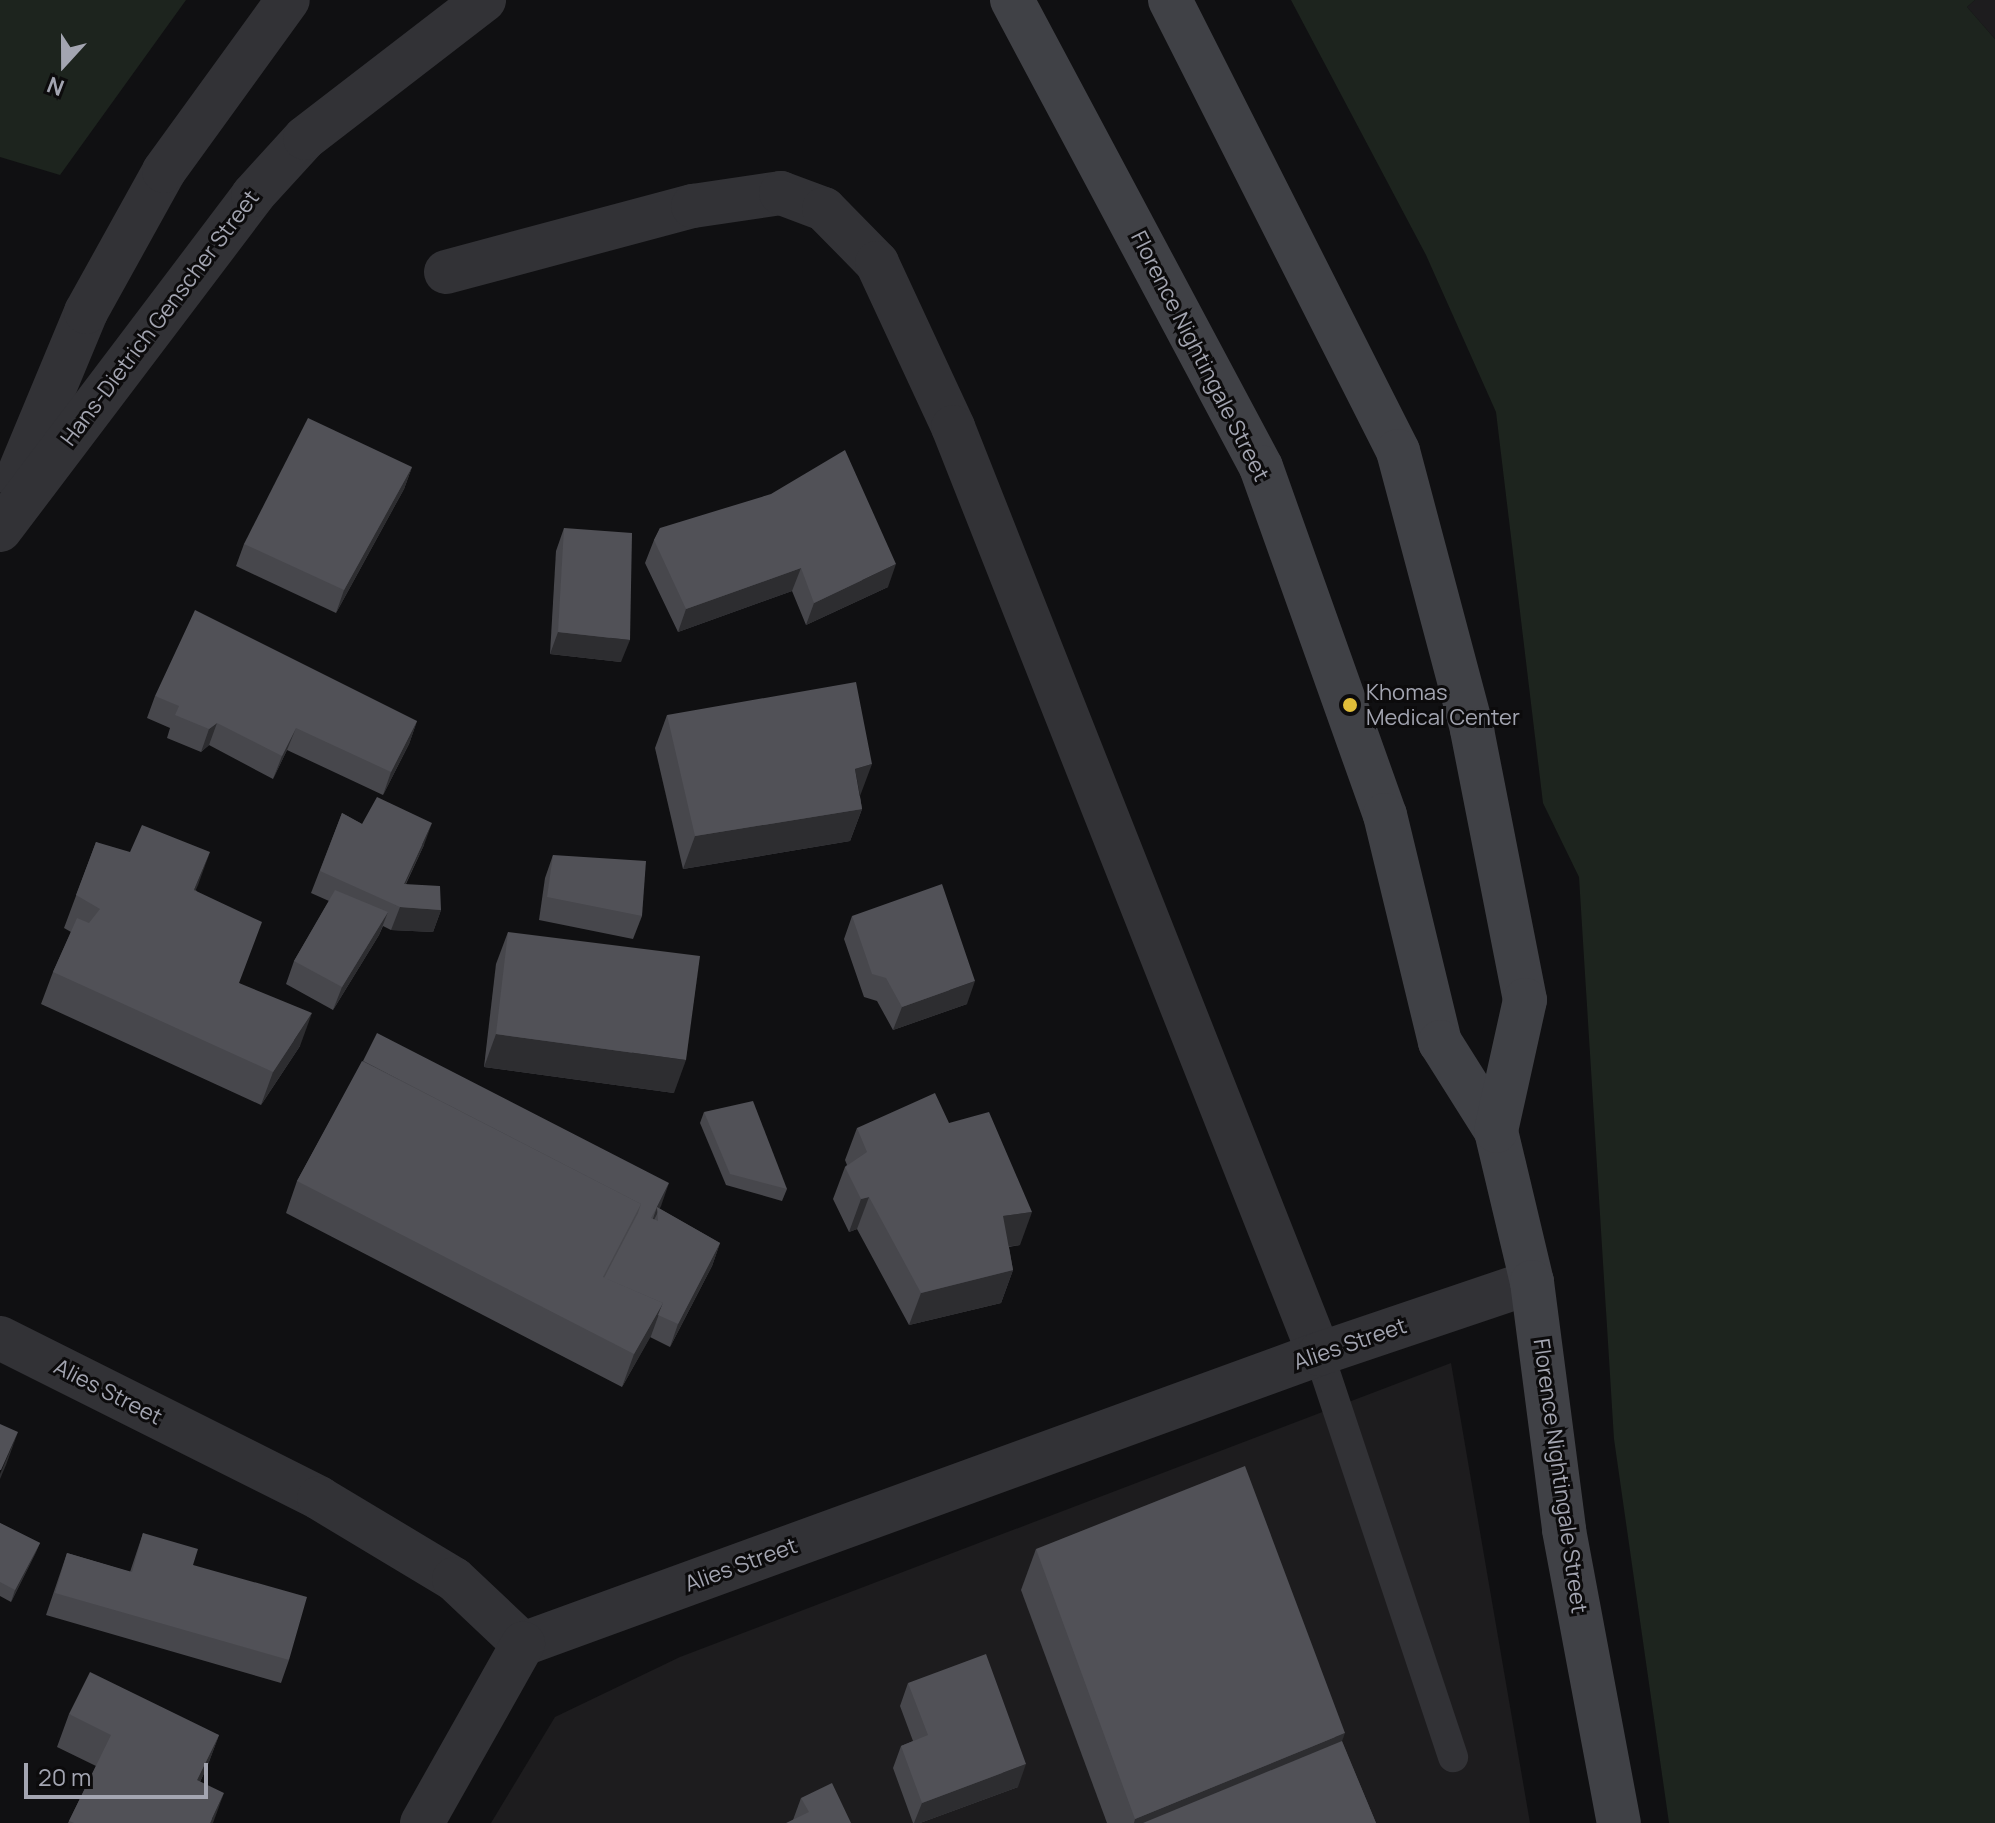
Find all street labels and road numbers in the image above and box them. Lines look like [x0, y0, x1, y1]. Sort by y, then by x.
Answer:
street label: Hans-Dietrich Genscher Street [55, 185, 265, 451]
street label: Florence Nightingale Street [1125, 227, 1275, 485]
street label: Alies Street [1290, 1312, 1410, 1376]
street label: Florence Nightingale Street [1528, 1337, 1592, 1615]
street label: Alies Street [50, 1354, 166, 1430]
street label: Alies Street [681, 1532, 801, 1598]

